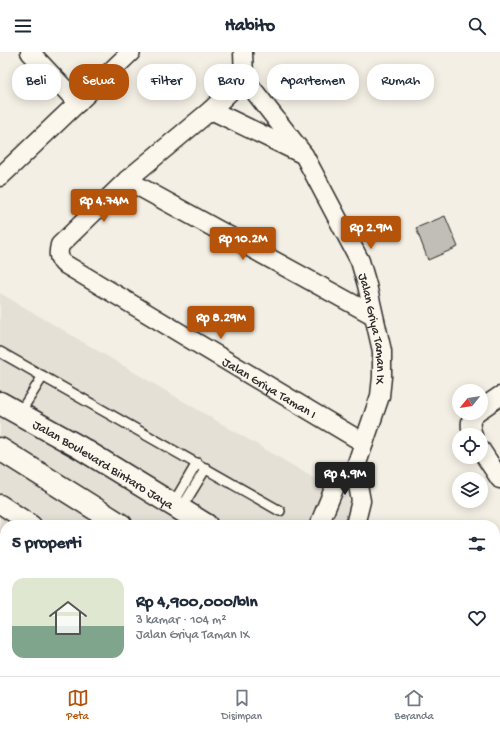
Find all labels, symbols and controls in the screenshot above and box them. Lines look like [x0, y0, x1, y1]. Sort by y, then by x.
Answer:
icon: menu [12, 15, 34, 37]
icon: search [466, 15, 488, 37]
text: Habito [225, 16, 275, 37]
chip: Beli [12, 64, 61, 100]
chip: Sewa [69, 64, 129, 100]
chip: Filter [137, 64, 196, 100]
chip: Baru [204, 64, 259, 100]
chip: Apartemen [267, 64, 359, 100]
chip: Rumah [367, 64, 434, 100]
pin: Rp 4.74M [63, 189, 145, 223]
text: Rp 4.74M [80, 194, 128, 209]
pin: Rp 2.9M [334, 216, 408, 250]
text: Rp 2.9M [350, 221, 392, 236]
pin: Rp 10.2M [202, 227, 284, 261]
text: Rp 10.2M [219, 232, 267, 247]
street label: Jalan Griya Taman IX [354, 272, 387, 386]
pin: Rp 8.29M [180, 306, 262, 340]
text: Rp 8.29M [196, 311, 246, 326]
street label: Jalan Griya Taman I [219, 355, 318, 423]
north arrow [452, 384, 488, 420]
map controls [452, 384, 488, 508]
street label: Jalan Boulevard Bintaro Jaya [30, 418, 176, 514]
button: locate [452, 428, 488, 464]
pin: Rp 4.9M [308, 462, 382, 496]
text: Rp 4.9M [324, 467, 366, 482]
button: layers [452, 472, 488, 508]
icon: filters [466, 533, 488, 555]
text: 5 properti [12, 534, 82, 554]
text: Rp 4,900,000/bln [136, 593, 258, 613]
icon: home [44, 594, 92, 642]
icon: heart [466, 607, 488, 629]
text: 3 kamar · 104 m² [136, 613, 226, 628]
text: Jalan Griya Taman IX [136, 628, 250, 643]
tab: Peta [66, 687, 89, 723]
tab: Disimpan [221, 687, 262, 723]
tab: Beranda [395, 687, 434, 723]

